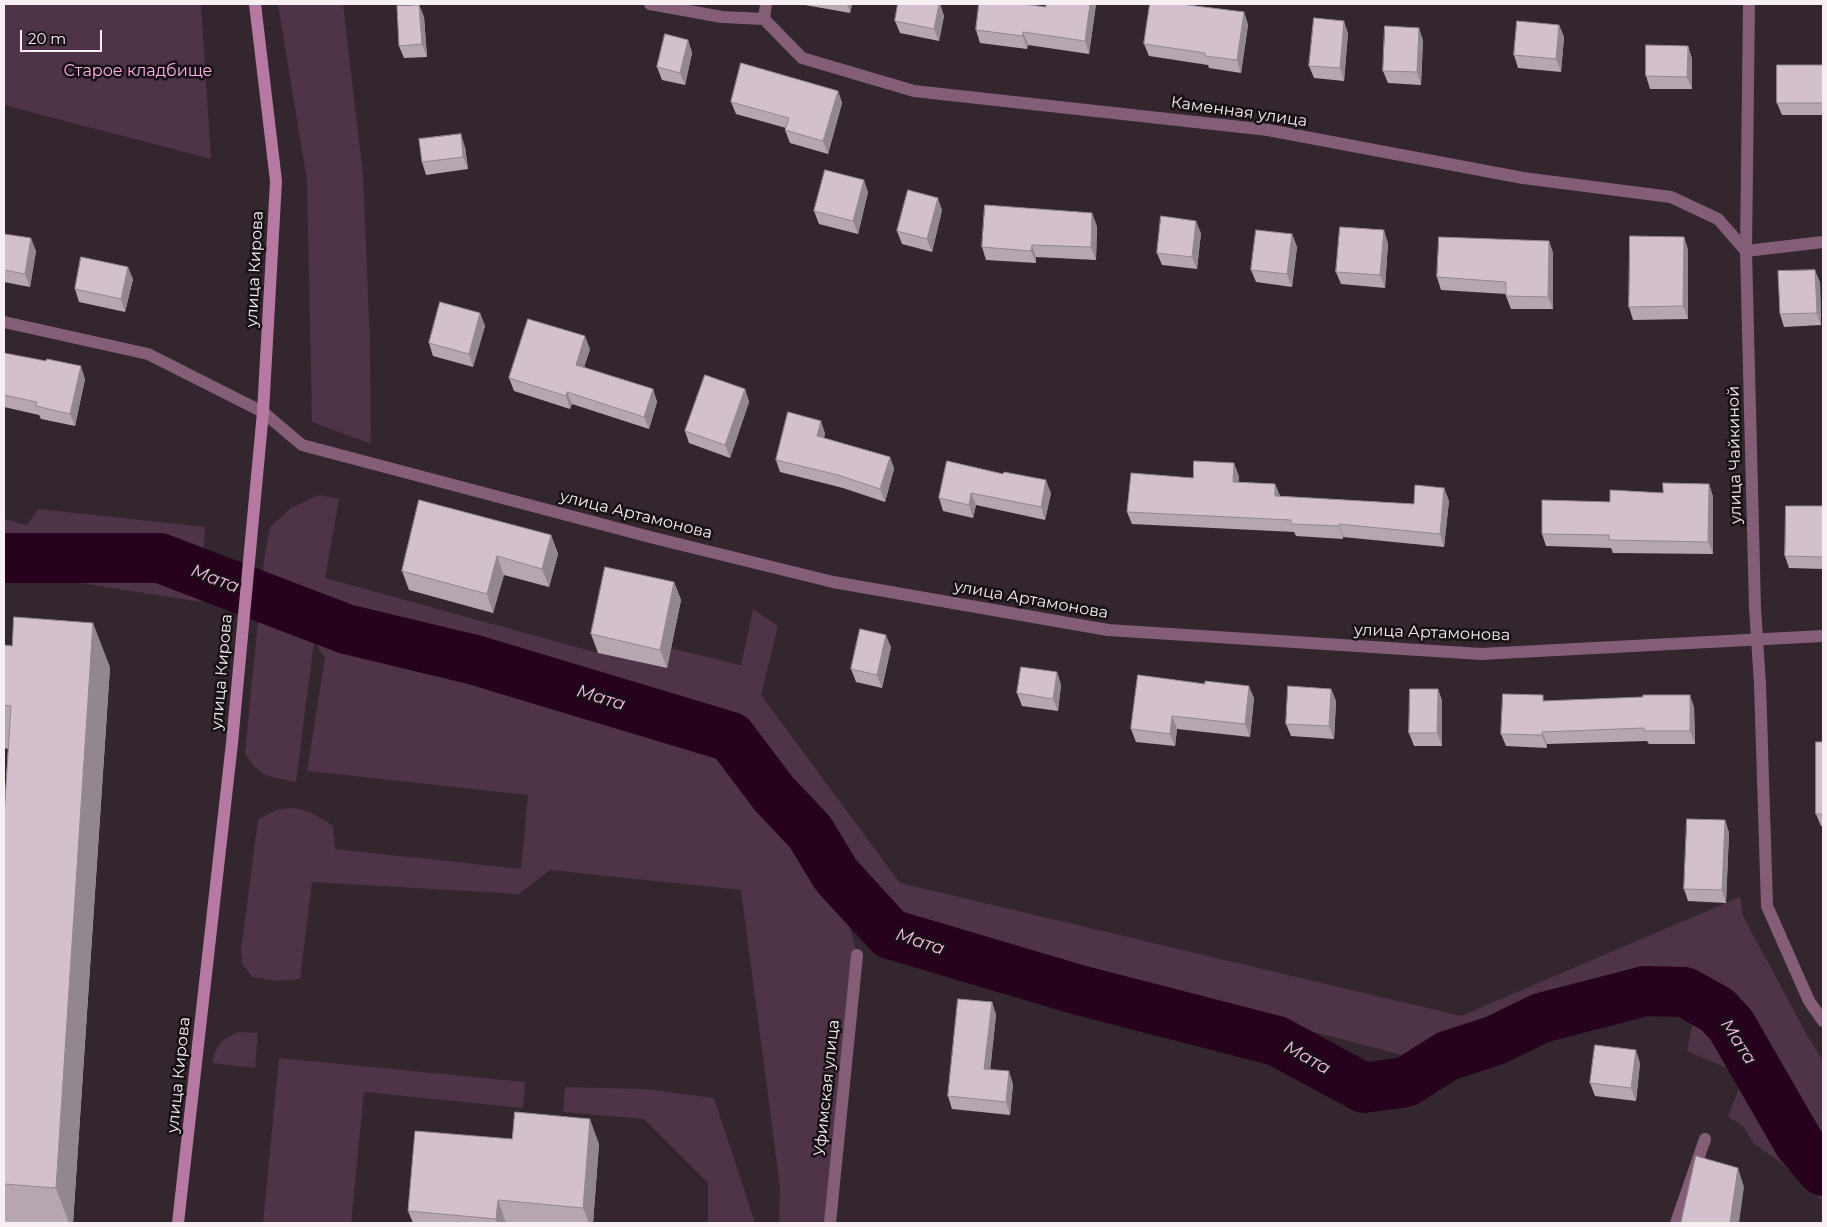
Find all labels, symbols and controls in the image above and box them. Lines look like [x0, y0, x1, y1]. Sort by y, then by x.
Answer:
scale bar [22, 20, 105, 52]
text: 20 m [28, 29, 66, 48]
park label: Старое кладбище [64, 61, 212, 81]
street label: Каменная улица [1170, 93, 1308, 131]
street label: улица Кирова [242, 210, 268, 328]
street label: улица Чайкиной [1724, 386, 1746, 524]
street label: улица Артамонова [558, 487, 714, 543]
water label: Мата [188, 560, 242, 598]
street label: улица Артамонова [952, 577, 1110, 623]
street label: улица Кирова [207, 613, 237, 731]
street label: улица Артамонова [1353, 621, 1511, 645]
water label: Мата [574, 680, 628, 716]
water label: Мата [893, 924, 947, 960]
water label: Мата [1715, 1015, 1761, 1069]
street label: улица Кирова [163, 1016, 195, 1134]
street label: Уфимская улица [810, 1019, 844, 1157]
water label: Мата [1280, 1036, 1334, 1080]

